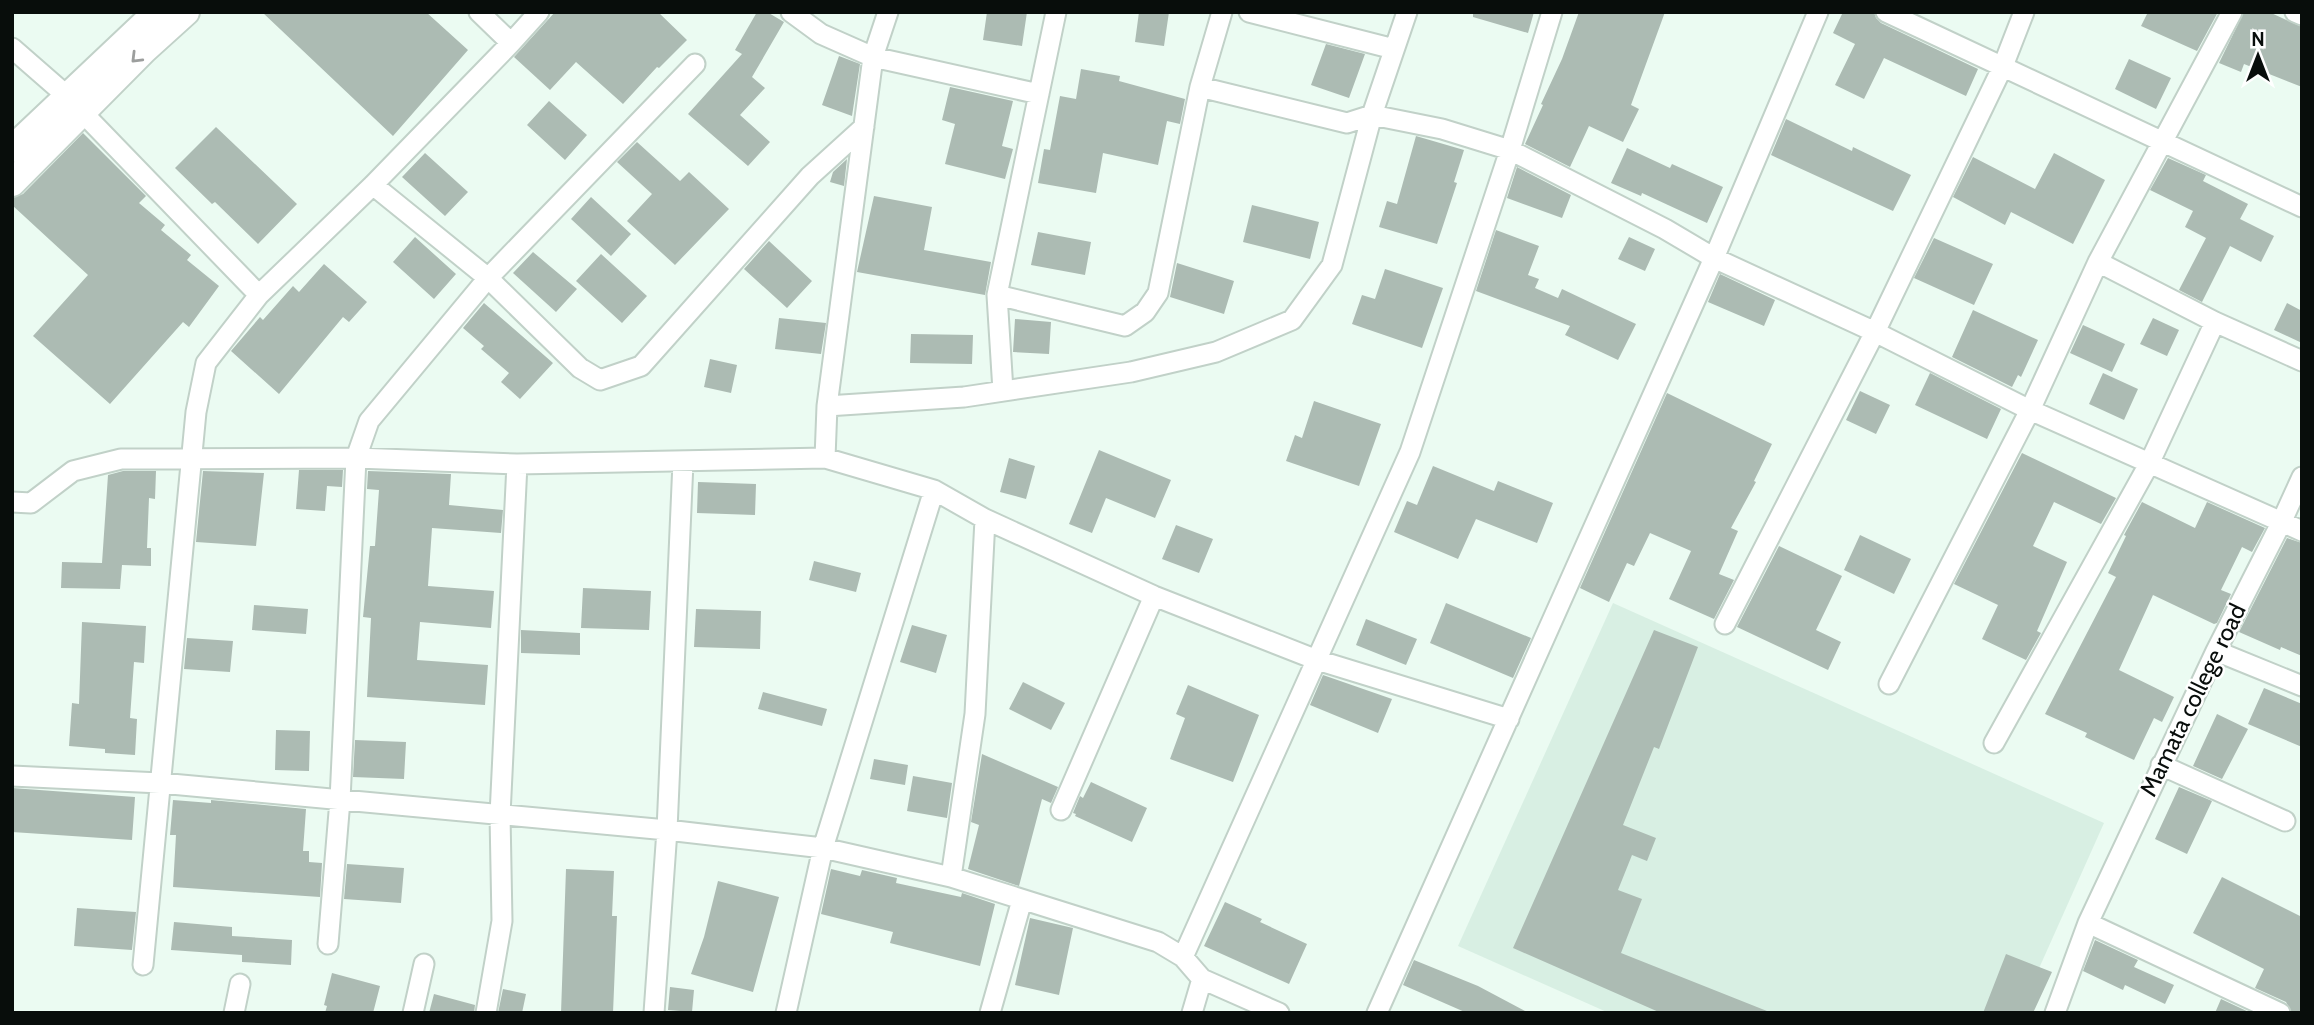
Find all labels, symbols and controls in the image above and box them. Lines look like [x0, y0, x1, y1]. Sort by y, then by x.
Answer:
north arrow [2223, 21, 2293, 91]
text: N [2251, 28, 2265, 51]
one-way arrow [131, 50, 144, 63]
street label: Mamata college road [2133, 599, 2252, 801]

